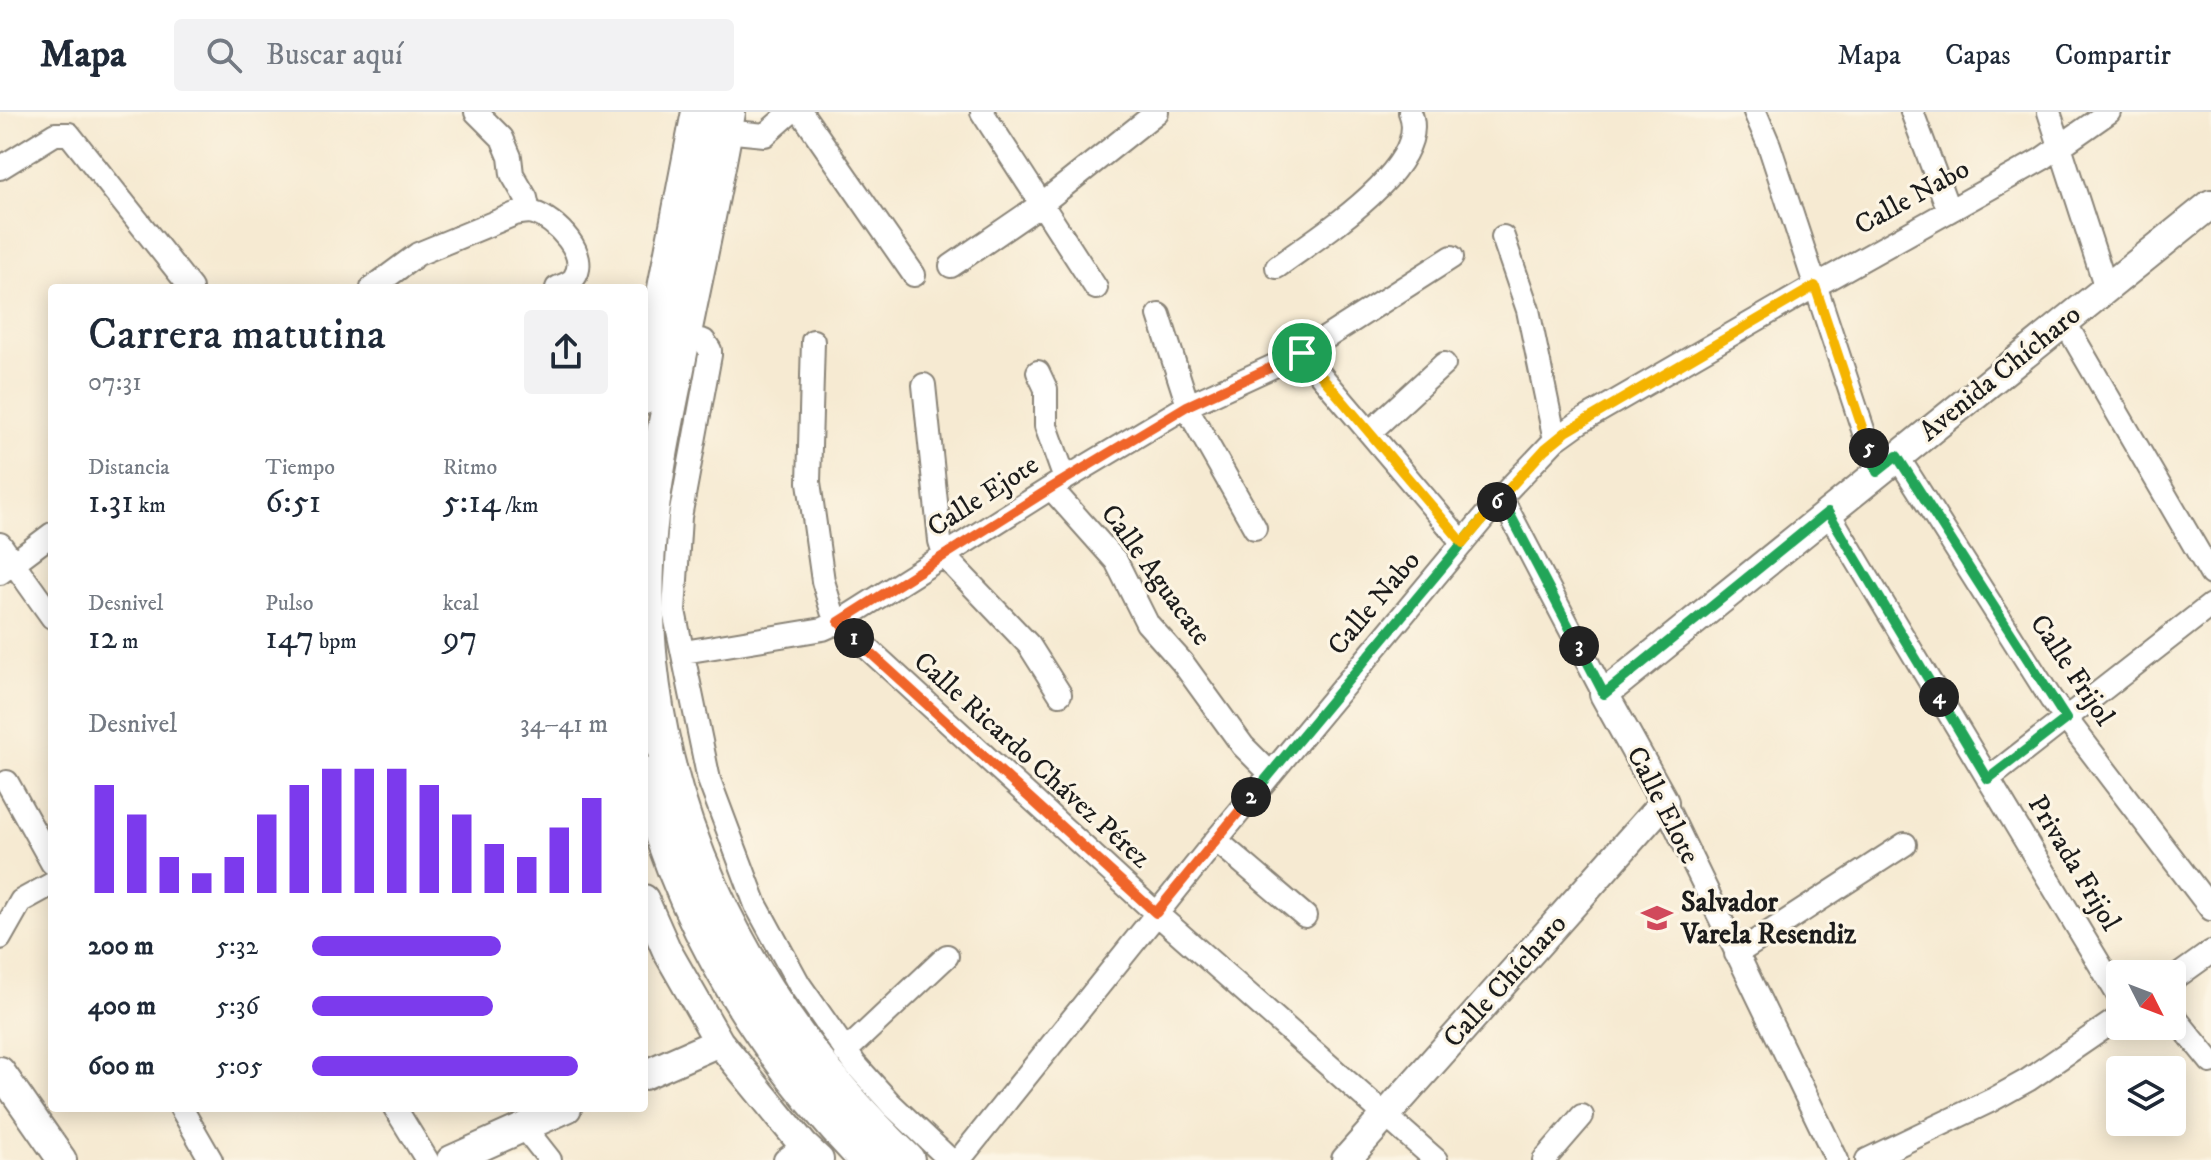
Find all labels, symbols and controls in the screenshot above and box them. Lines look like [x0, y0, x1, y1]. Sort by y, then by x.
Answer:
search box [174, 19, 734, 91]
text: Mapa [40, 31, 126, 79]
icon: search [202, 33, 246, 77]
text: Buscar aquí [266, 37, 403, 74]
text: Mapa [1837, 38, 1901, 73]
text: Capas [1945, 38, 2011, 73]
text: Compartir [2055, 38, 2171, 73]
street label: Calle Nabo [1849, 151, 1975, 243]
street label: Avenida Chícharo [1912, 297, 2088, 449]
text: Carrera matutina [88, 308, 386, 363]
button: share [524, 310, 608, 394]
pin [1268, 319, 1336, 387]
icon: arrive [1280, 331, 1324, 375]
text: 07:31 [88, 366, 142, 399]
pin: 5 [1849, 428, 1889, 468]
text: 5 [1864, 434, 1874, 461]
street label: Calle Ejote [921, 447, 1045, 545]
text: Distancia [88, 454, 170, 481]
text: Tiempo [265, 454, 335, 481]
text: Ritmo [443, 454, 497, 481]
text: 1.31 [88, 481, 134, 523]
text: 6:51 [265, 481, 321, 523]
text: 5:14 [443, 481, 500, 523]
pin: 6 [1477, 482, 1517, 522]
text: 6 [1491, 488, 1503, 515]
text: km [134, 492, 166, 519]
text: /km [500, 492, 539, 519]
street label: Calle Aguacate [1093, 497, 1219, 653]
street label: Calle Nabo [1320, 544, 1428, 662]
text: Desnivel [88, 590, 163, 617]
text: Pulso [265, 590, 313, 617]
text: kcal [443, 590, 479, 617]
street label: Calle Frijol [2022, 608, 2122, 733]
text: 12 [88, 617, 117, 659]
text: 147 [265, 617, 314, 659]
text: 97 [443, 617, 478, 659]
pin: 1 [834, 618, 874, 658]
text: 1 [850, 624, 858, 651]
pin: 3 [1559, 626, 1599, 666]
text: m [117, 628, 138, 655]
text: bpm [314, 628, 357, 655]
text: 3 [1575, 632, 1583, 659]
street label: Calle Ricardo Chávez Pérez [906, 644, 1158, 876]
pin: 4 [1919, 677, 1959, 717]
text: 4 [1933, 683, 1945, 710]
text: Desnivel [88, 708, 177, 741]
text: 34–41 m [520, 708, 608, 741]
street label: Calle Elote [1619, 740, 1707, 870]
pin: 2 [1231, 777, 1271, 817]
text: 2 [1246, 783, 1256, 810]
street label: Privada Frijol [2020, 789, 2128, 938]
place label: Salvador Varela Resendiz [1680, 885, 1857, 952]
school or university icon: Salvador Varela Resendiz [1640, 901, 1674, 935]
street label: Calle Chícharo [1436, 907, 1574, 1055]
text: 200 m [88, 930, 154, 963]
text: 5:32 [216, 930, 258, 963]
north arrow [2106, 960, 2186, 1040]
map controls [2106, 960, 2186, 1136]
text: 400 m [88, 990, 156, 1023]
text: 5:36 [216, 990, 259, 1023]
text: 600 m [88, 1050, 155, 1083]
text: 5:05 [216, 1050, 263, 1083]
button: layers [2106, 1056, 2186, 1136]

